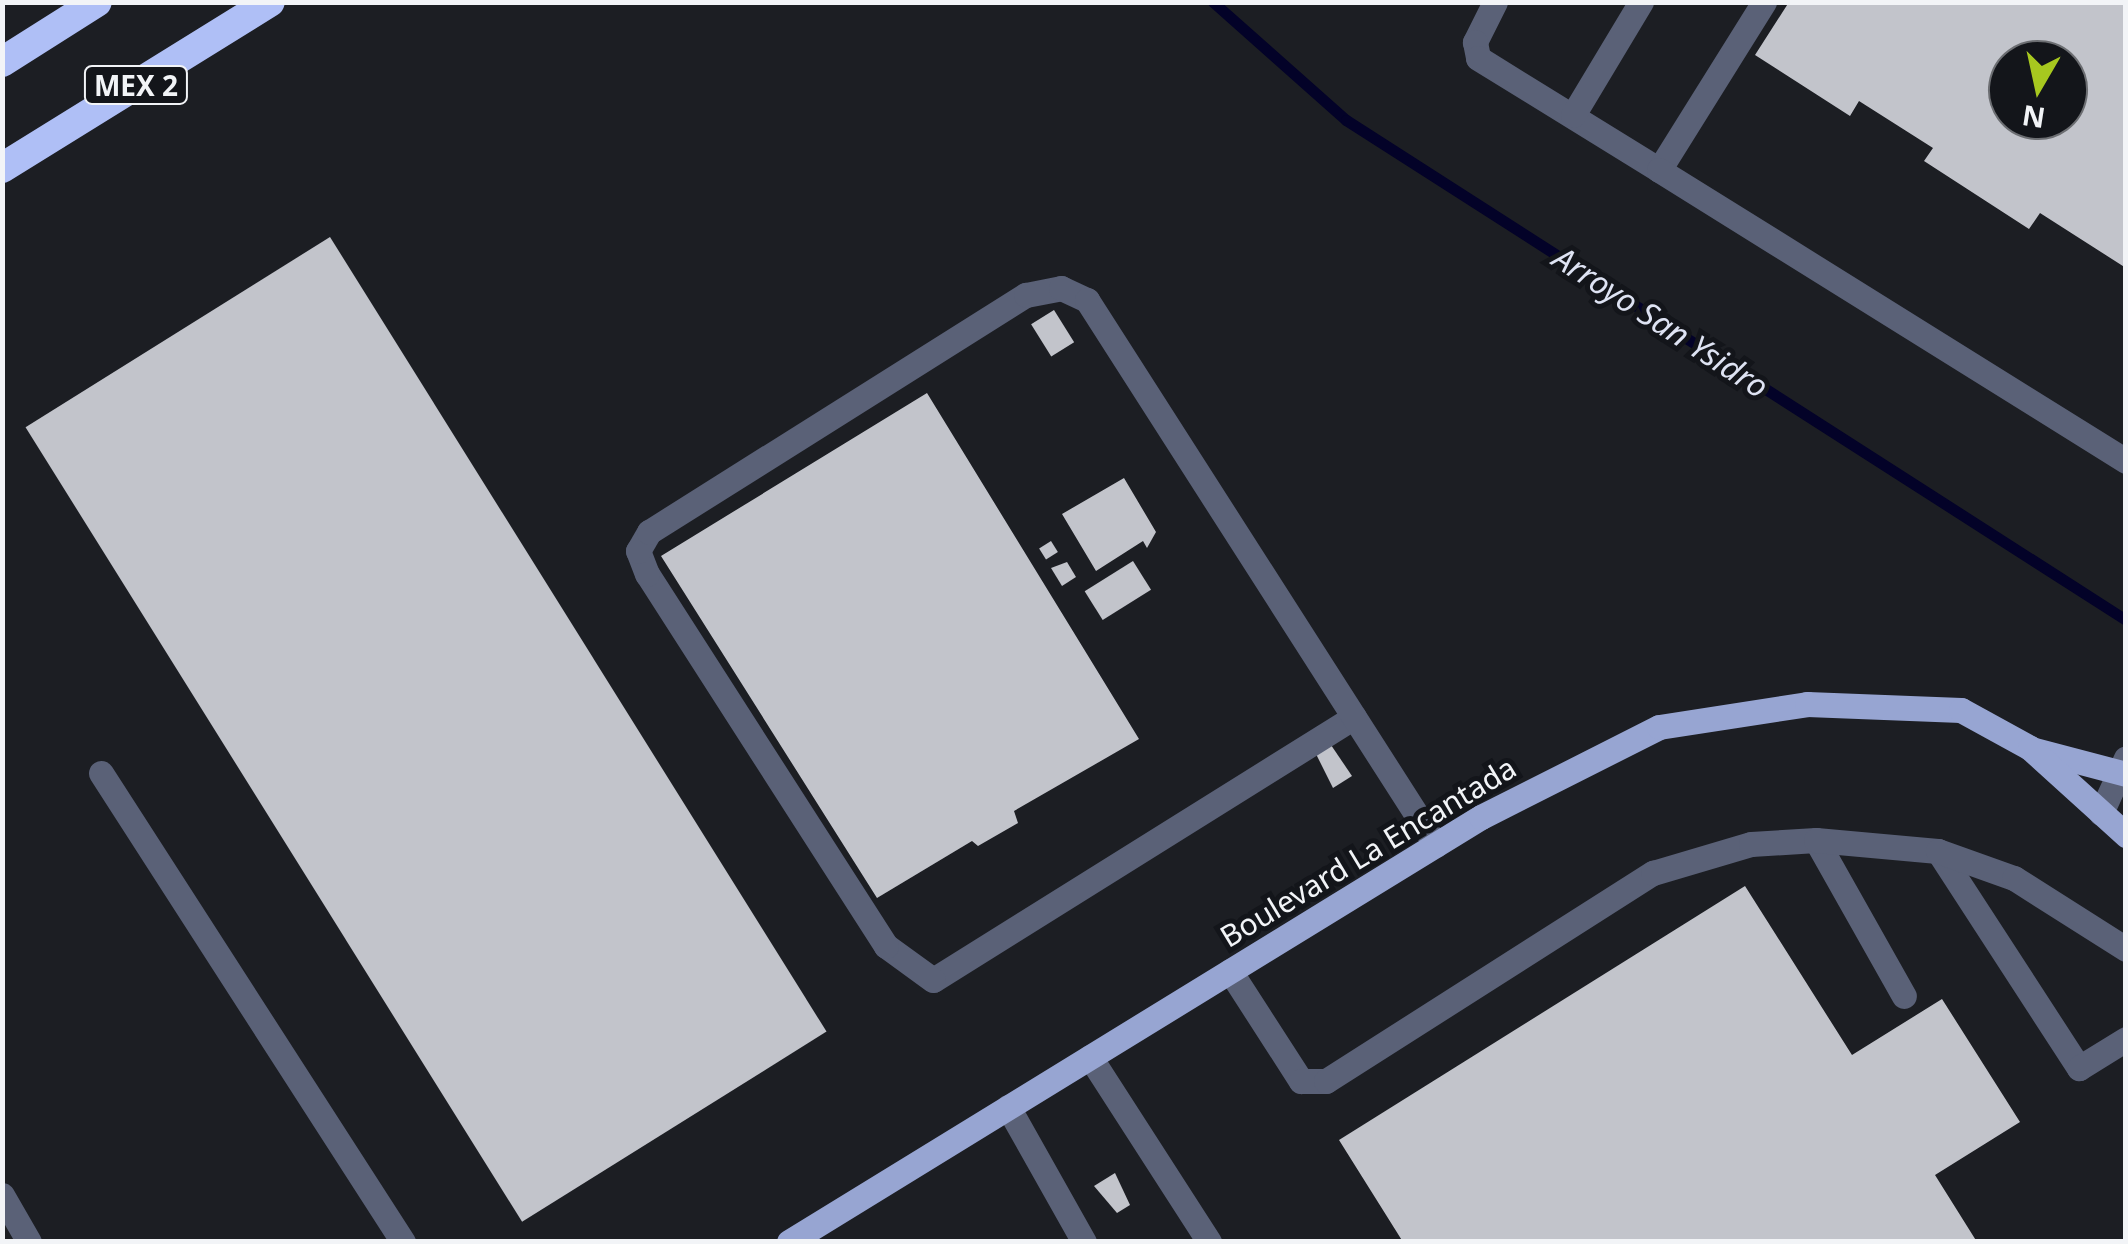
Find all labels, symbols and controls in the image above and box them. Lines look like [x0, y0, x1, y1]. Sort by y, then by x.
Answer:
north arrow [1988, 40, 2088, 140]
road number: MEX 2 [84, 62, 188, 108]
text: N [2019, 97, 2048, 138]
water label: Arroyo San Ysidro [1546, 238, 1776, 406]
street label: Boulevard La Encantada [1214, 749, 1522, 955]

